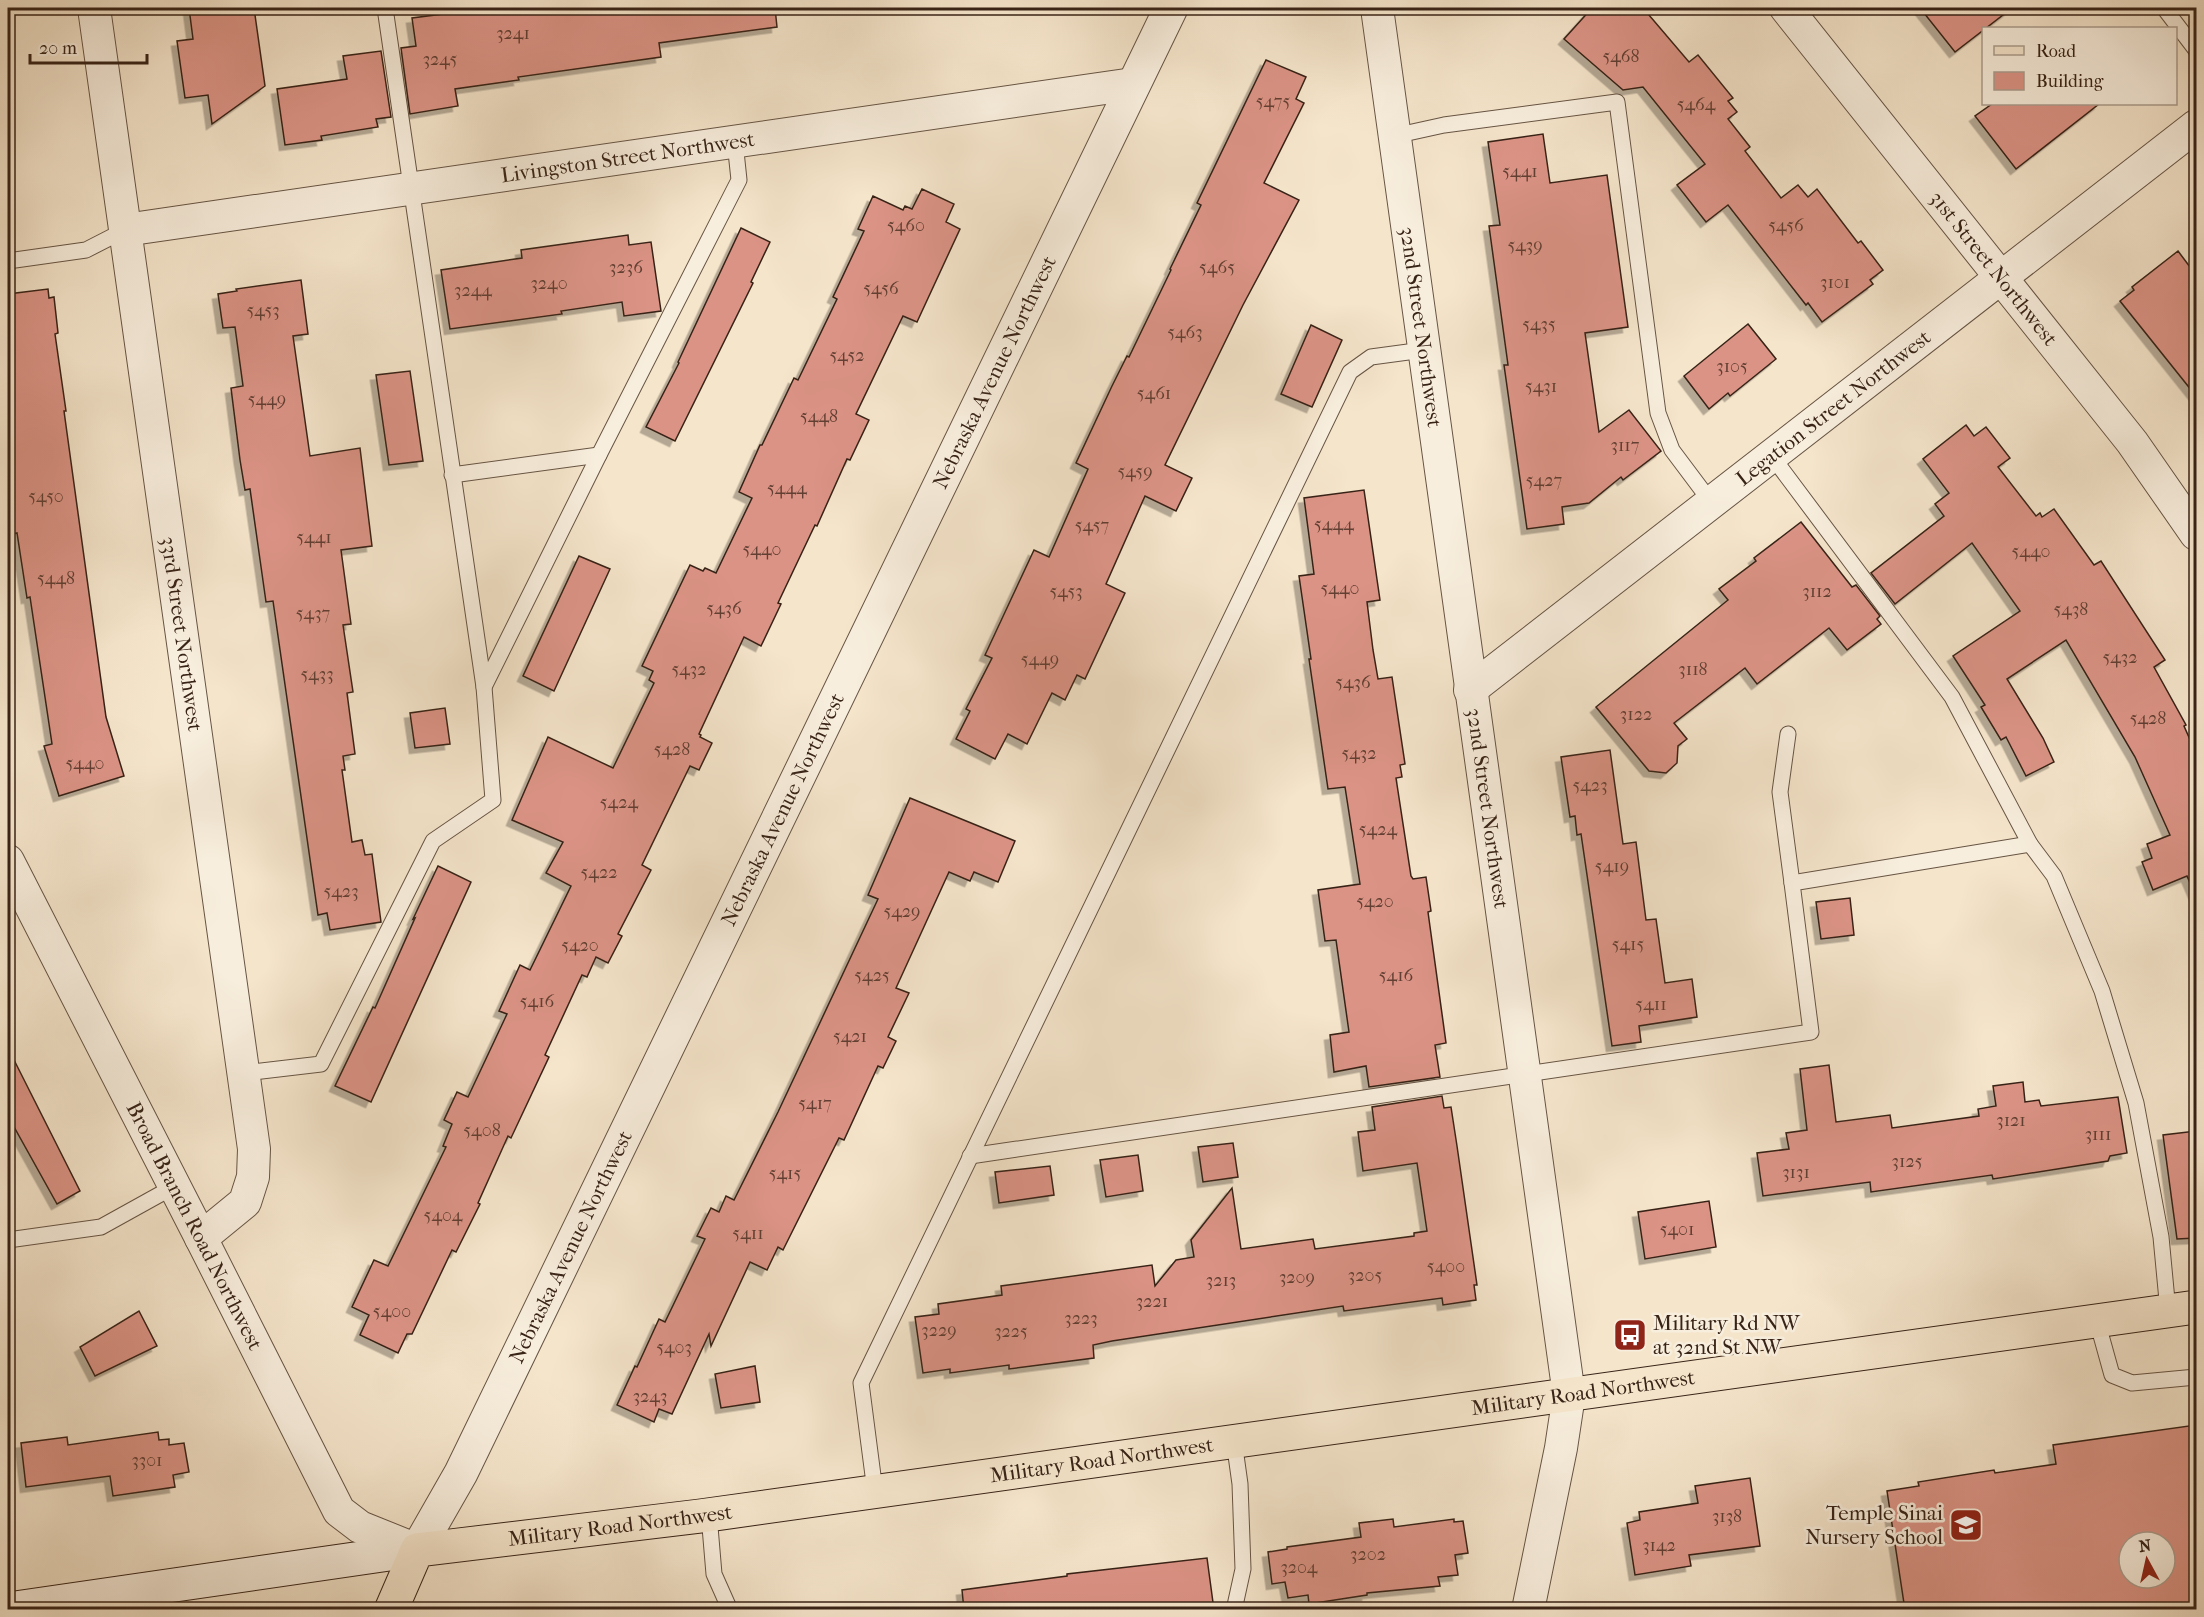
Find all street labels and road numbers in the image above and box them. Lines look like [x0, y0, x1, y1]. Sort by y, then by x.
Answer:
street label: Livingston Street Northwest [499, 127, 757, 187]
street label: 31st Street Northwest [1925, 186, 2063, 351]
street label: 32nd Street Northwest [1395, 225, 1447, 429]
street label: Nebraska Avenue Northwest [928, 252, 1061, 492]
street label: Legation Street Northwest [1731, 324, 1936, 491]
street label: 33rd Street Northwest [156, 535, 207, 733]
street label: Nebraska Avenue Northwest [716, 689, 849, 930]
street label: 32nd Street Northwest [1462, 707, 1514, 911]
street label: Broad Branch Road Northwest [122, 1098, 268, 1354]
street label: Nebraska Avenue Northwest [504, 1126, 637, 1367]
street label: Military Road Northwest [1470, 1365, 1697, 1420]
street label: Military Road Northwest [988, 1432, 1215, 1487]
street label: Military Road Northwest [507, 1500, 734, 1551]

